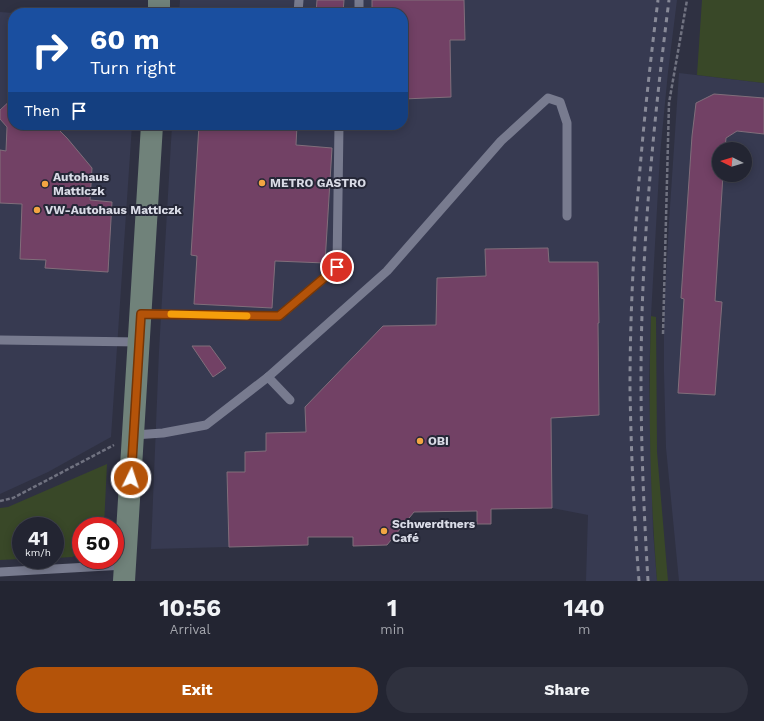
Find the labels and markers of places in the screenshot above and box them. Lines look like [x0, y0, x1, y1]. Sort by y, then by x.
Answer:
place label: Autohaus Matticzk [53, 170, 110, 198]
place label: METRO GASTRO [270, 176, 366, 190]
marker: METRO GASTRO [257, 178, 267, 188]
marker: Autohaus Matticzk [40, 179, 50, 189]
place label: VW-Autohaus Matticzk [45, 203, 182, 217]
marker: VW-Autohaus Matticzk [32, 205, 42, 215]
pin [320, 250, 354, 284]
place label: OBI [428, 434, 449, 448]
marker: OBI [415, 436, 425, 446]
place label: Schwerdtners Café [392, 517, 476, 545]
marker: Schwerdtners Café [379, 526, 389, 536]

